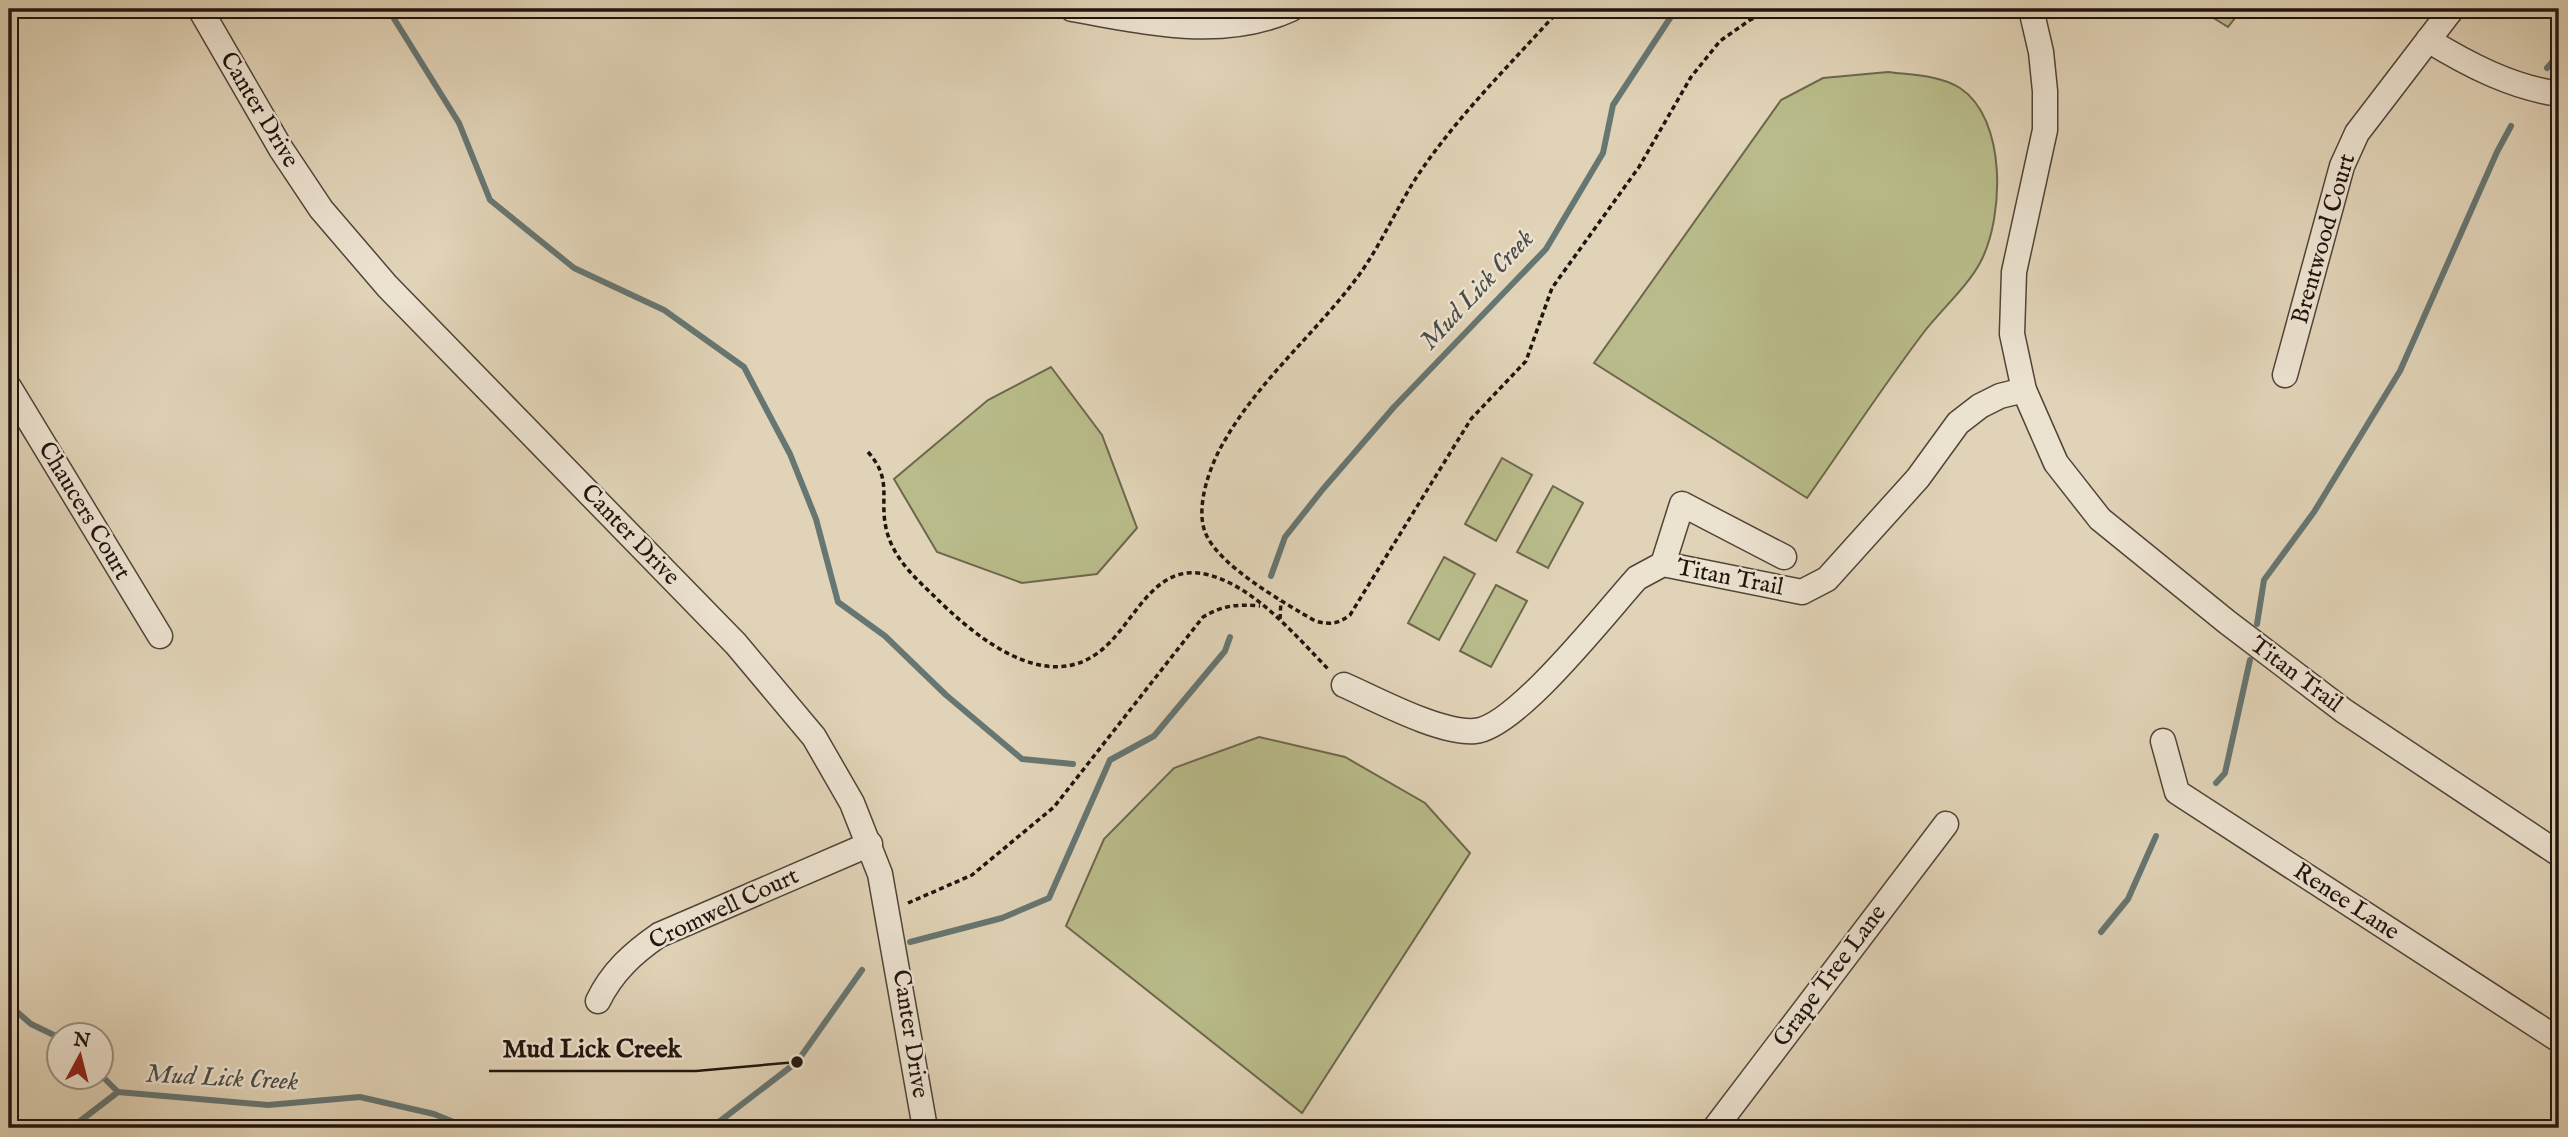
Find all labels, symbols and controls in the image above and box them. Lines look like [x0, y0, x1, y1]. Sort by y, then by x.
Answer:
street label: Canter Drive [212, 47, 306, 173]
street label: Brentwood Court [2285, 150, 2363, 328]
water label: Mud Lick Creek [1413, 222, 1542, 357]
street label: Chaucers Court [31, 436, 137, 586]
street label: Canter Drive [574, 478, 686, 592]
street label: Titan Trail [1674, 552, 1787, 604]
street label: Titan Trail [2243, 630, 2349, 720]
street label: Renee Lane [2287, 856, 2405, 948]
street label: Cromwell Court [644, 861, 804, 957]
street label: Grape Tree Lane [1766, 899, 1894, 1053]
street label: Canter Drive [885, 968, 935, 1100]
north arrow [46, 1021, 116, 1092]
callout: Mud Lick Creek [489, 1024, 696, 1071]
text: N [71, 1028, 92, 1054]
text: Mud Lick Creek [502, 1033, 683, 1066]
water label: Mud Lick Creek [145, 1058, 300, 1099]

